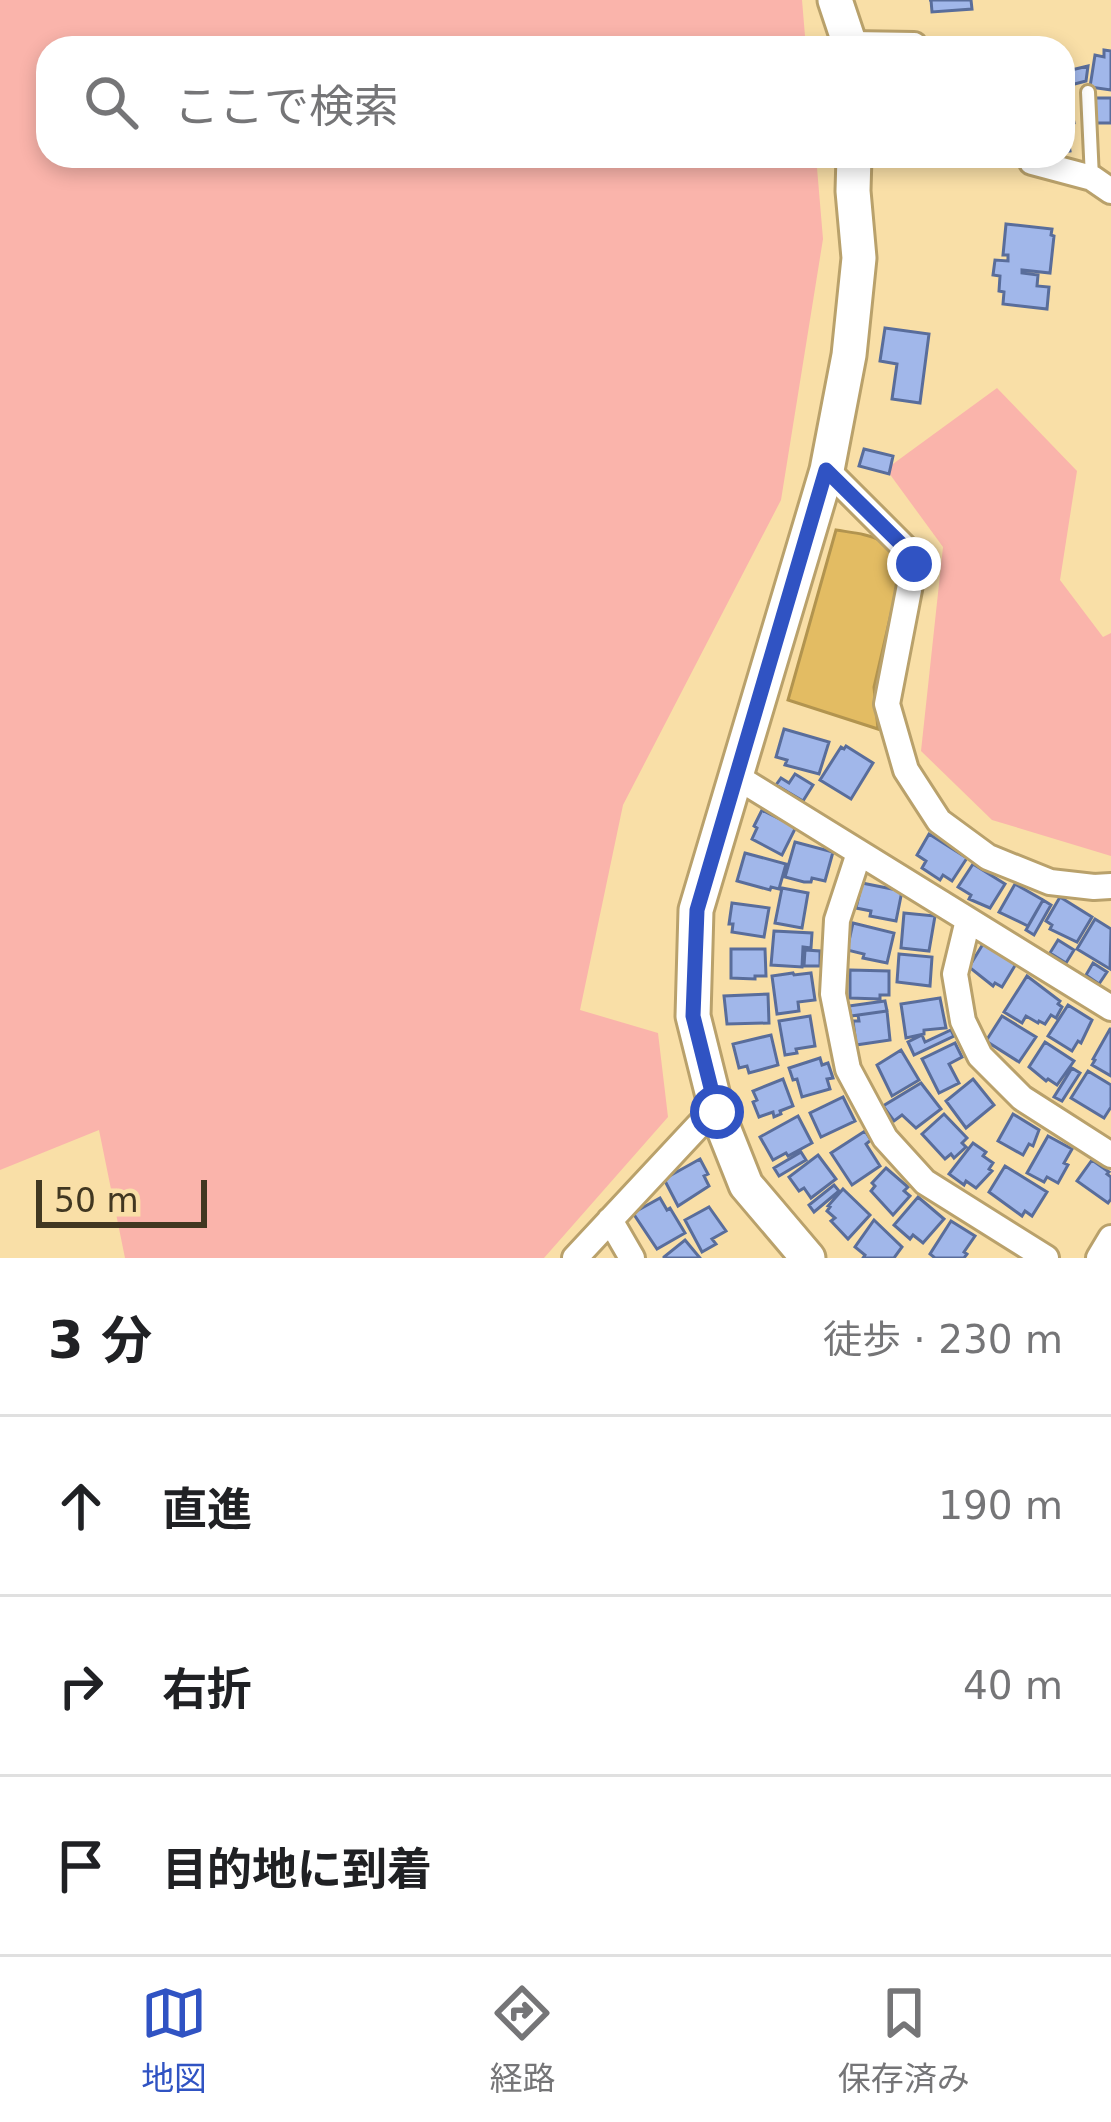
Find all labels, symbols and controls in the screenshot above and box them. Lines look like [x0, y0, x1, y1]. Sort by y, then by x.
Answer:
search box [36, 36, 1075, 168]
icon: search [78, 69, 144, 135]
text: ここで検索 [174, 80, 399, 133]
route end [887, 537, 941, 591]
route start [690, 1085, 744, 1139]
scale bar [36, 1174, 207, 1227]
text: 50 m [54, 1181, 139, 1220]
text: 3 分 [48, 1311, 152, 1370]
text: 徒歩 · 230 m [823, 1317, 1063, 1362]
icon: ahead [48, 1473, 114, 1539]
text: 直進 [162, 1483, 252, 1536]
text: 190 m [938, 1483, 1063, 1528]
icon: right [48, 1653, 114, 1719]
text: 右折 [162, 1663, 252, 1716]
text: 40 m [963, 1663, 1063, 1708]
icon: arrive [48, 1833, 114, 1899]
text: 目的地に到着 [162, 1843, 432, 1896]
tab: 地図 [141, 1980, 207, 2100]
tab: 経路 [489, 1980, 555, 2100]
tab: 保存済み [838, 1980, 970, 2100]

